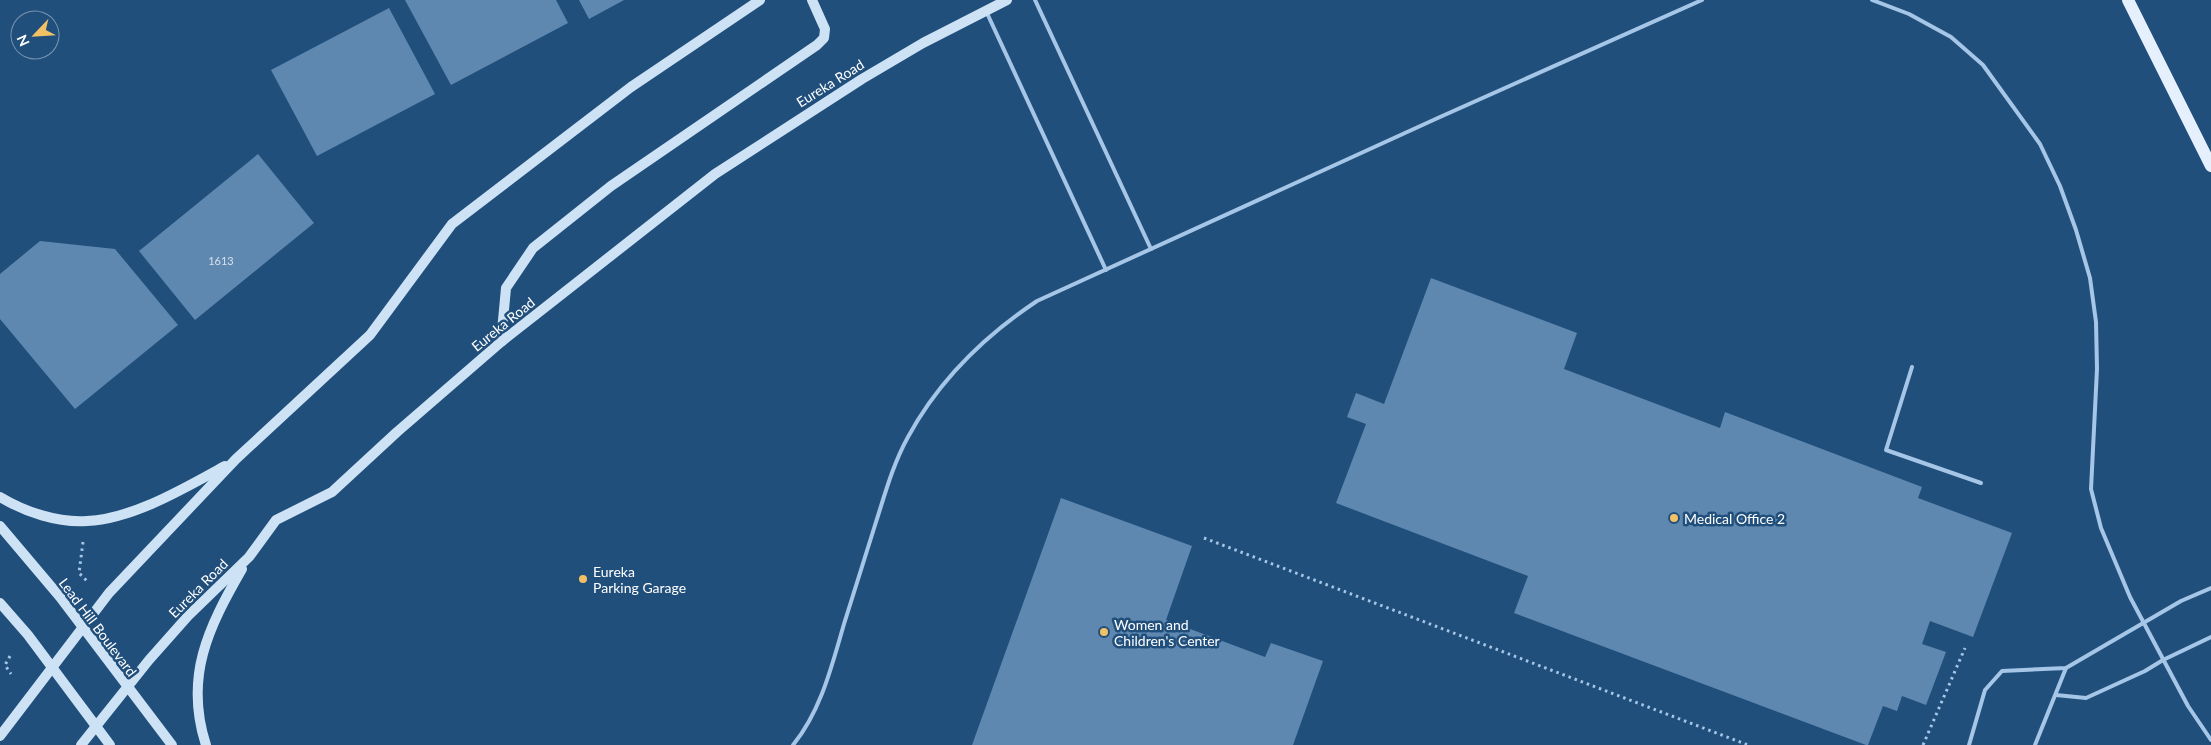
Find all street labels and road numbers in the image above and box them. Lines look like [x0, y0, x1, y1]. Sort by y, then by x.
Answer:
street label: Eureka Road [793, 56, 867, 110]
street label: Eureka Road [468, 293, 538, 355]
street label: Eureka Road [165, 555, 231, 621]
street label: Lead Hill Boulevard [56, 575, 140, 679]

